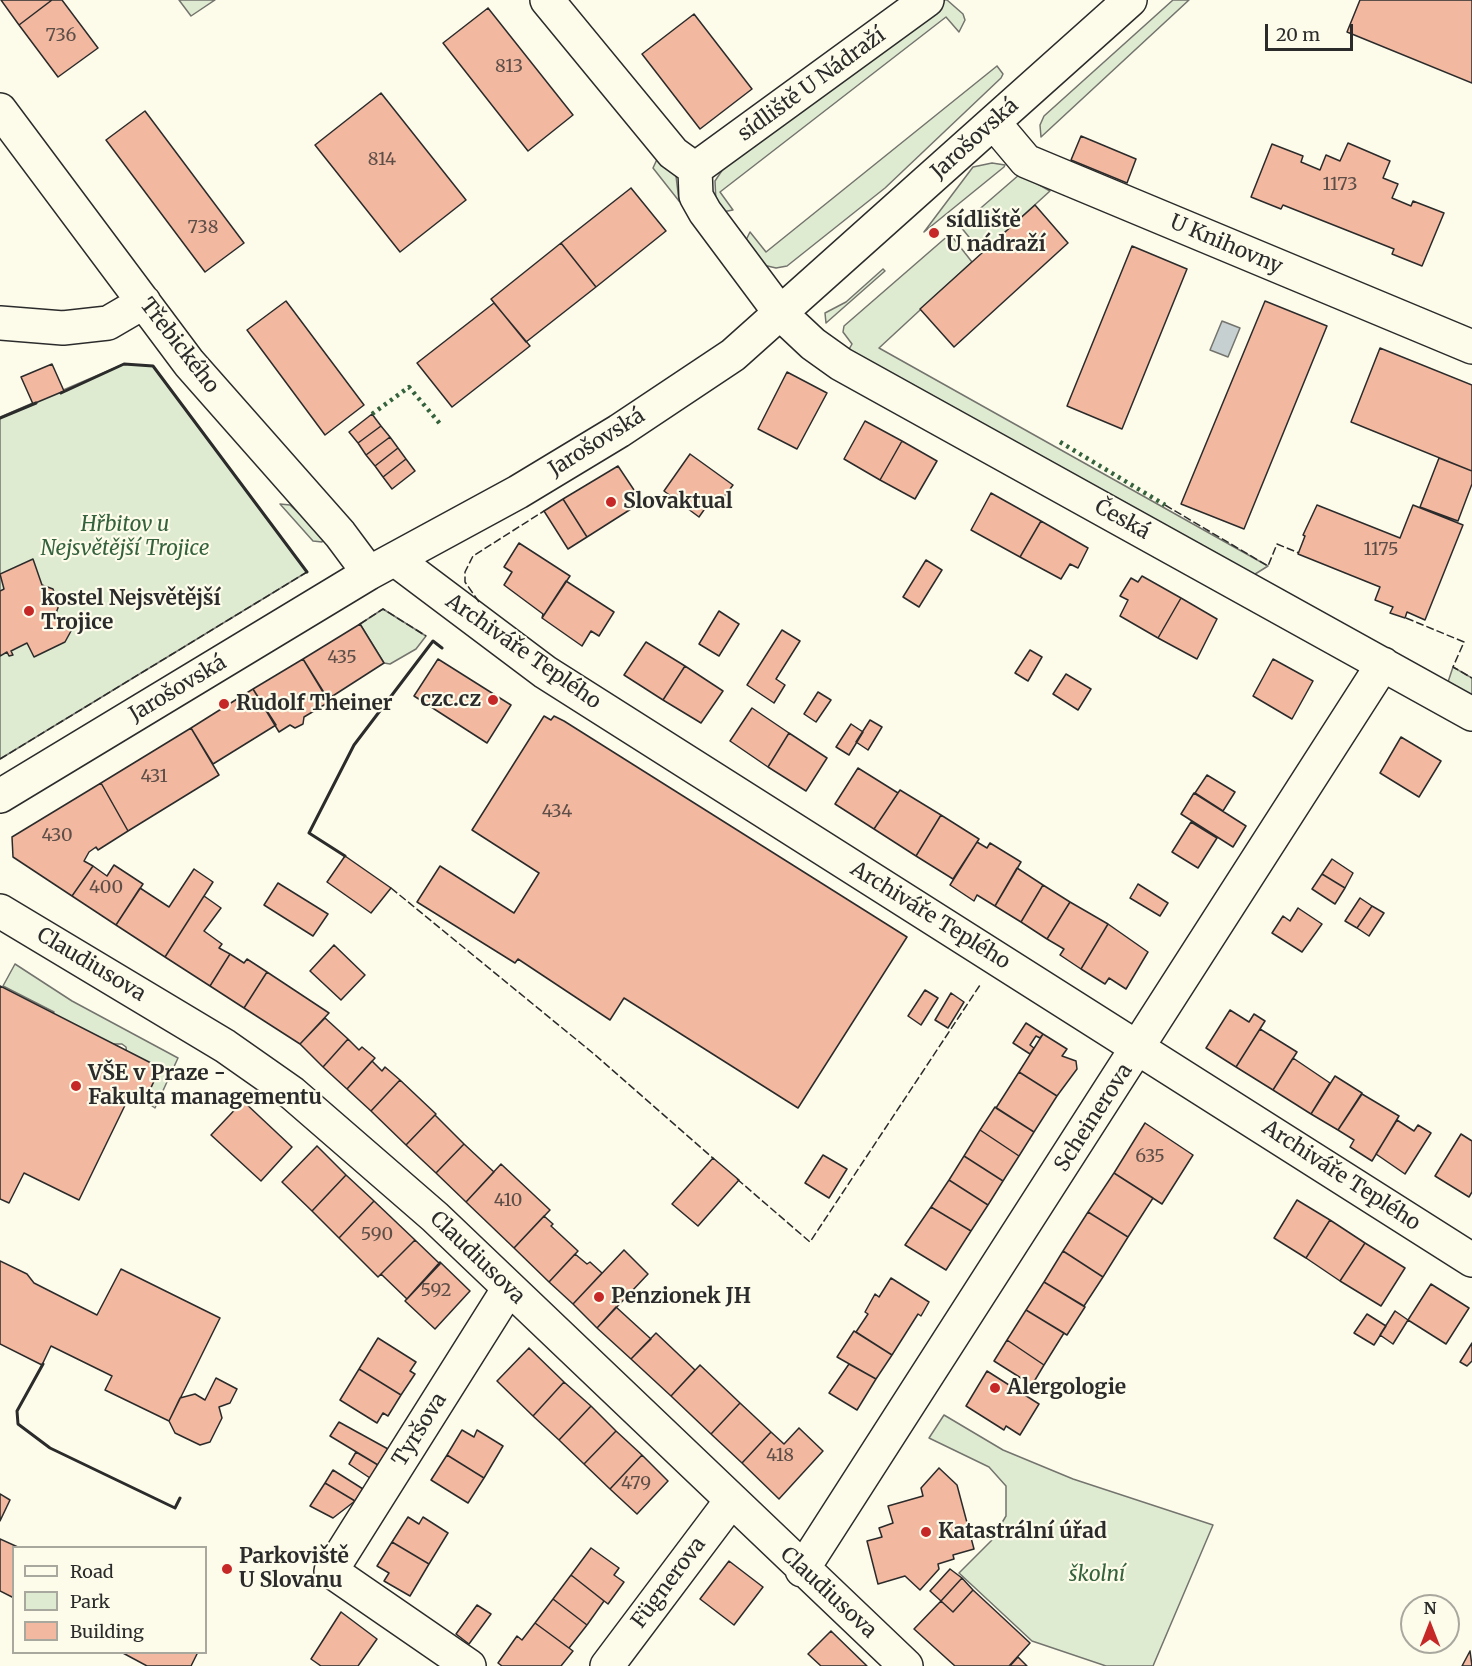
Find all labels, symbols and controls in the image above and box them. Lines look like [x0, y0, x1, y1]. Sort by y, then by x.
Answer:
scale bar [1268, 12, 1356, 50]
street label: sídliště U Nádraží [733, 23, 891, 147]
text: 20 m [1276, 23, 1320, 46]
house number: 736 [46, 25, 76, 47]
house number: 813 [495, 56, 523, 78]
street label: Jarošovská [926, 93, 1024, 185]
house number: 814 [368, 149, 396, 171]
house number: 1173 [1323, 174, 1357, 196]
place label: sídliště U nádraží [946, 208, 1046, 258]
street label: U Knihovny [1166, 210, 1286, 280]
house number: 738 [188, 217, 218, 239]
marker: sídliště U nádraží [927, 226, 941, 240]
street label: Třebického [134, 293, 224, 399]
street label: Jarošovská [544, 404, 650, 482]
place label: Slovaktual [623, 489, 733, 515]
marker: Slovaktual [604, 495, 618, 509]
street label: Česká [1090, 495, 1154, 545]
park label: Hřbitov u Nejsvětější Trojice [41, 512, 209, 562]
house number: 1175 [1364, 539, 1398, 561]
place label: kostel Nejsvětější Trojice [41, 586, 221, 636]
street label: Archiváře Teplého [441, 589, 605, 715]
marker: kostel Nejsvětější Trojice [22, 604, 36, 618]
house number: 435 [327, 647, 357, 669]
street label: Jarošovská [125, 650, 231, 728]
place label: czc.cz [420, 687, 481, 713]
place label: Rudolf Theiner [236, 691, 393, 717]
marker: czc.cz [486, 693, 500, 707]
marker: Rudolf Theiner [217, 697, 231, 711]
house number: 431 [140, 766, 168, 788]
house number: 434 [542, 801, 572, 823]
house number: 430 [41, 825, 73, 847]
street label: Archiváře Teplého [846, 857, 1014, 975]
house number: 400 [89, 877, 123, 899]
street label: Claudiusova [32, 923, 150, 1007]
street label: Scheinerova [1050, 1059, 1138, 1177]
place label: VŠE v Praze - Fakulta managementu [88, 1061, 322, 1111]
marker: VŠE v Praze - Fakulta managementu [69, 1079, 83, 1093]
street label: Archiváře Teplého [1257, 1116, 1425, 1236]
house number: 635 [1135, 1146, 1165, 1168]
house number: 410 [494, 1190, 522, 1212]
street label: Claudiusova [424, 1206, 530, 1310]
house number: 590 [361, 1224, 393, 1246]
house number: 592 [421, 1280, 451, 1302]
place label: Penzionek JH [611, 1284, 751, 1310]
marker: Penzionek JH [592, 1290, 606, 1304]
place label: Alergologie [1007, 1375, 1126, 1401]
marker: Alergologie [988, 1381, 1002, 1395]
street label: Tyršova [388, 1389, 452, 1471]
house number: 418 [766, 1445, 794, 1467]
house number: 479 [621, 1473, 651, 1495]
place label: Katastrální úřad [938, 1519, 1107, 1545]
marker: Katastrální úřad [919, 1525, 933, 1539]
street label: Fügnerova [627, 1533, 711, 1633]
street label: Claudiusova [775, 1542, 881, 1644]
place label: Parkoviště U Slovanu [239, 1544, 349, 1594]
legend [12, 1546, 207, 1654]
text: Road [70, 1560, 114, 1583]
marker: Parkoviště U Slovanu [220, 1562, 234, 1576]
park label: školní [1069, 1562, 1125, 1588]
text: Park [70, 1590, 110, 1613]
north arrow [1400, 1594, 1460, 1654]
text: N [1424, 1598, 1436, 1618]
text: Building [70, 1620, 144, 1643]

